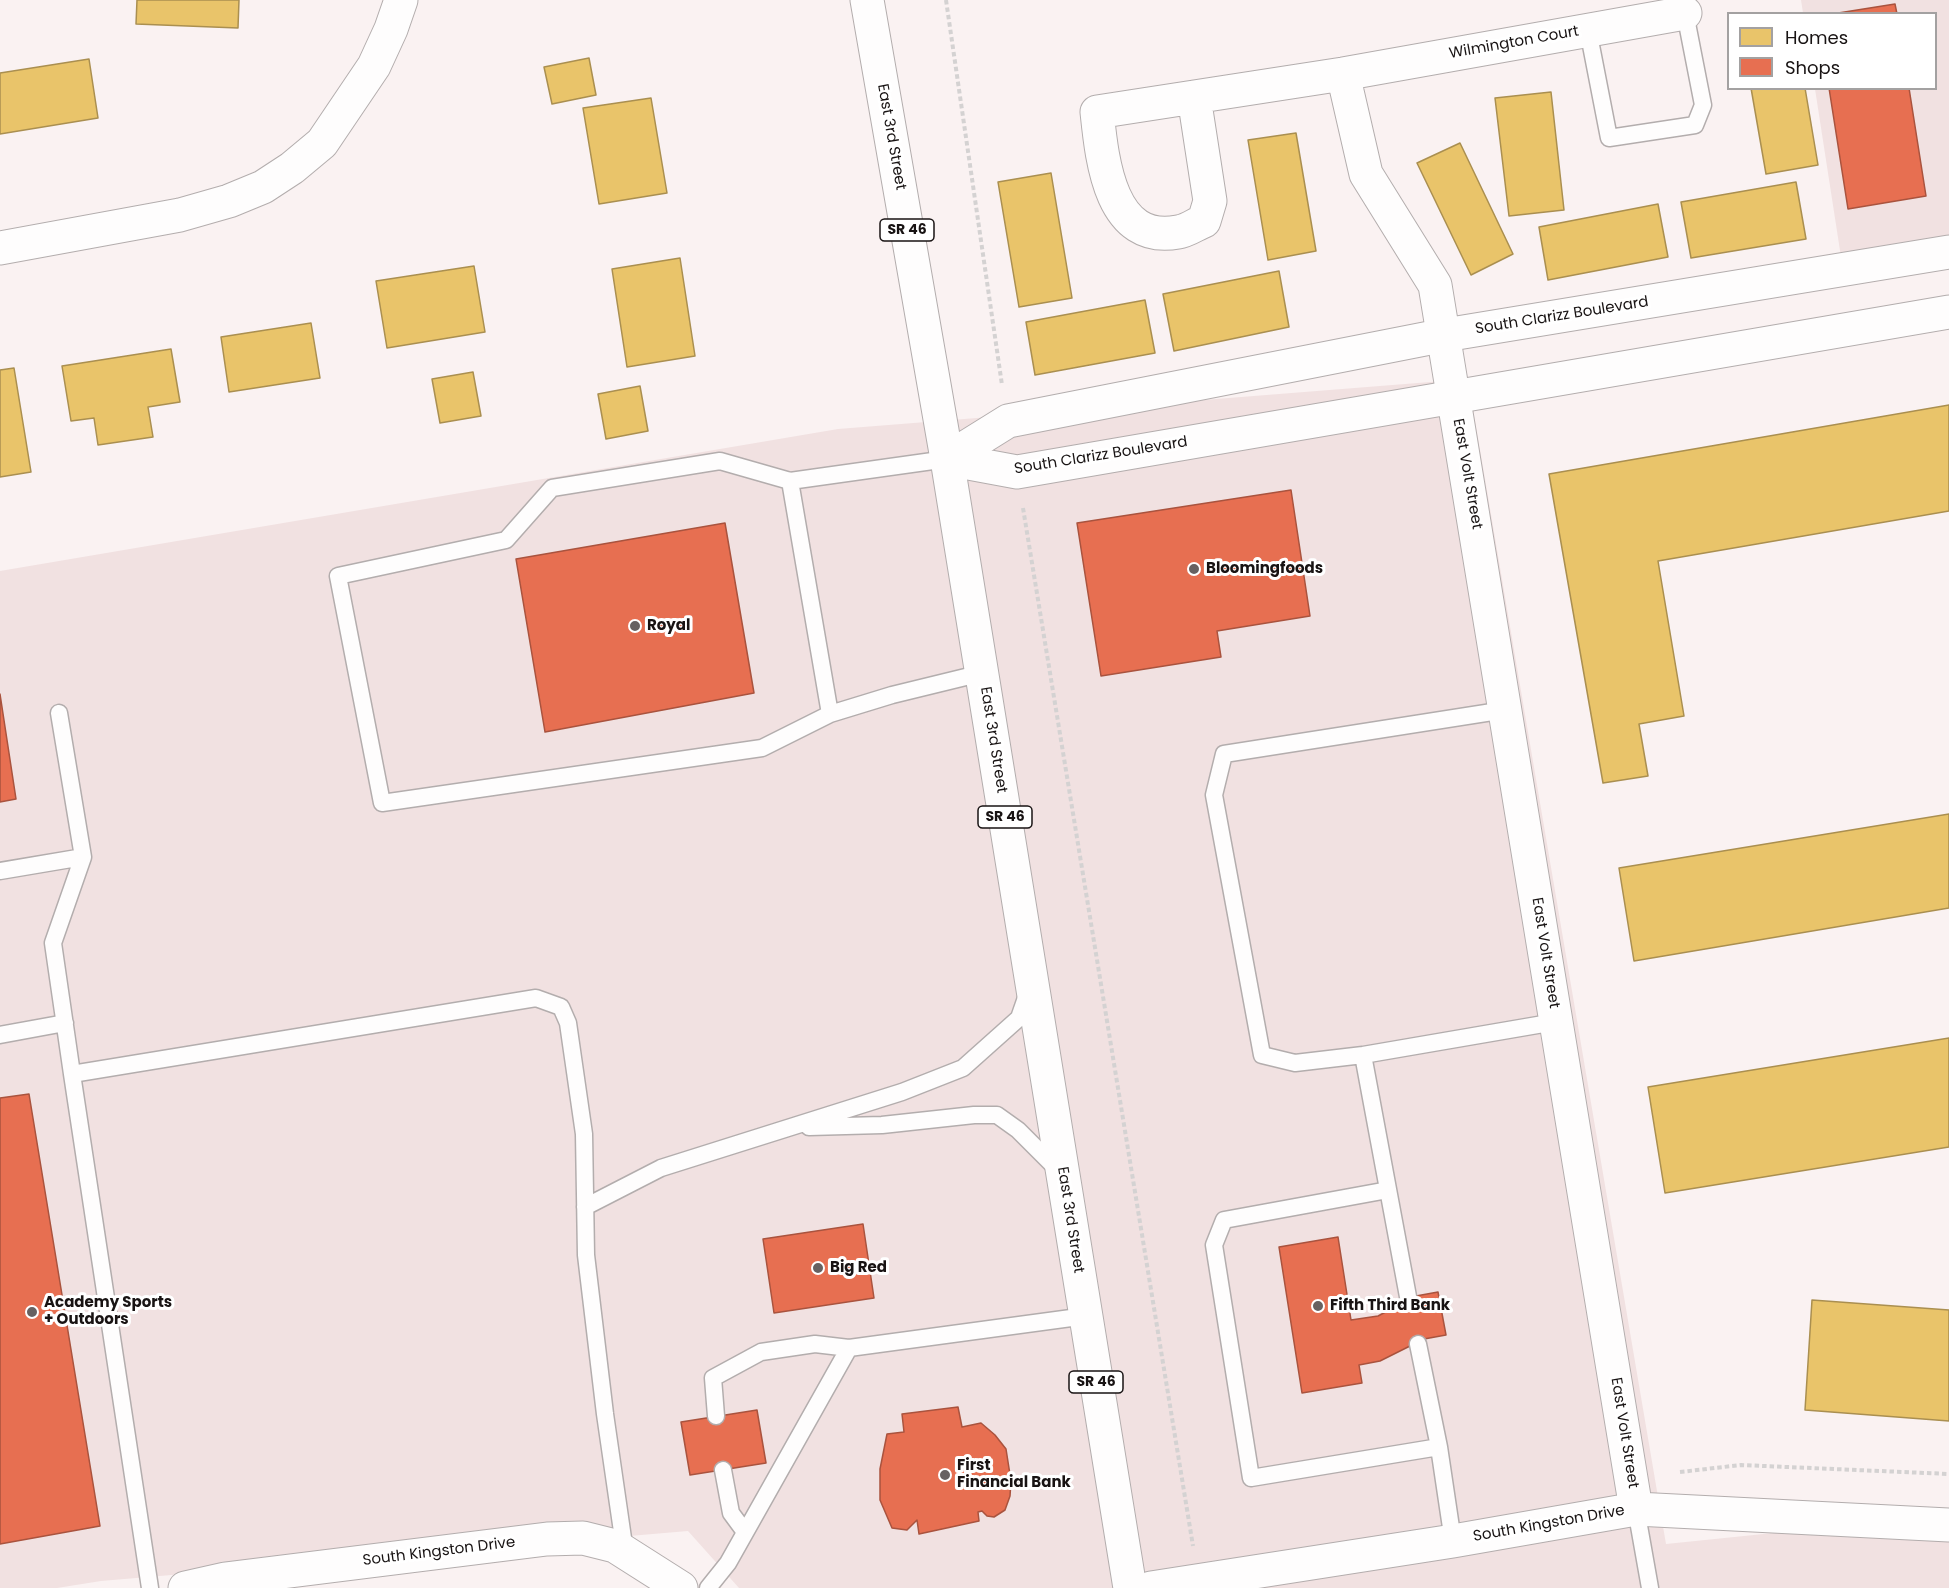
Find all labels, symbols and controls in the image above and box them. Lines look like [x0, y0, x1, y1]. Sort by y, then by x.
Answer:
legend [1727, 12, 1937, 90]
street label: Wilmington Court [1448, 23, 1580, 63]
text: Homes [1785, 25, 1848, 50]
text: Shops [1785, 55, 1840, 80]
street label: East 3rd Street [873, 82, 909, 192]
road number: SR 46 [880, 219, 934, 241]
street label: South Clarizz Boulevard [1474, 293, 1650, 339]
street label: East Volt Street [1448, 417, 1486, 531]
street label: South Clarizz Boulevard [1013, 433, 1189, 479]
place label: Bloomingfoods [1206, 560, 1323, 578]
marker: Bloomingfoods [1187, 562, 1201, 576]
place label: Royal [647, 617, 690, 635]
marker: Royal [628, 619, 642, 633]
street label: East 3rd Street [976, 685, 1010, 795]
road number: SR 46 [978, 806, 1032, 828]
street label: East Volt Street [1527, 896, 1563, 1010]
street label: East 3rd Street [1053, 1165, 1087, 1275]
place label: Big Red [830, 1259, 887, 1277]
marker: Big Red [811, 1261, 825, 1275]
place label: Academy Sports + Outdoors [44, 1294, 172, 1329]
place label: Fifth Third Bank [1330, 1297, 1450, 1315]
marker: Fifth Third Bank [1311, 1299, 1325, 1313]
marker: Academy Sports + Outdoors [25, 1305, 39, 1319]
road number: SR 46 [1069, 1371, 1123, 1393]
street label: East Volt Street [1606, 1376, 1642, 1490]
place label: First Financial Bank [957, 1457, 1071, 1492]
marker: First Financial Bank [938, 1468, 952, 1482]
street label: South Kingston Drive [1472, 1502, 1626, 1546]
street label: South Kingston Drive [362, 1534, 516, 1570]

